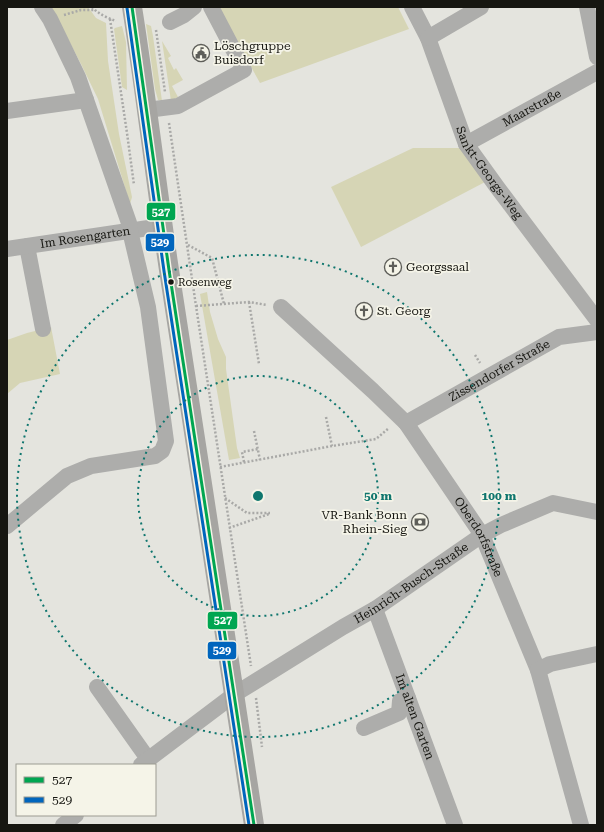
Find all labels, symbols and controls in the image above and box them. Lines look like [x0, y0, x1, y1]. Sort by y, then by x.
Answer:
place label: Löschgruppe Buisdorf [214, 39, 291, 67]
public building icon: Löschgruppe Buisdorf [191, 43, 211, 63]
street label: Maarstraße [500, 86, 564, 130]
street label: Sankt-Georgs-Weg [453, 124, 526, 222]
line badge: 527 [146, 202, 176, 221]
text: 527 [152, 206, 170, 219]
street label: Im Rosengarten [39, 224, 131, 251]
line badge: 529 [145, 233, 175, 252]
text: 529 [151, 236, 169, 249]
church icon: Georgssaal [383, 257, 403, 277]
place label: Georgssaal [406, 260, 469, 274]
place label: Rosenweg [178, 276, 232, 289]
marker: Rosenweg [166, 277, 176, 287]
church icon: St. Georg [354, 301, 374, 321]
place label: St. Georg [377, 304, 431, 318]
street label: Zissendorfer Straße [446, 336, 553, 404]
centre of rings [251, 489, 265, 503]
text: 50 m [364, 489, 392, 503]
text: 100 m [482, 489, 517, 503]
street label: Oberdorfstraße [451, 494, 506, 579]
place label: VR-Bank Bonn Rhein-Sieg [322, 508, 407, 536]
bank icon: VR-Bank Bonn Rhein-Sieg [410, 512, 430, 532]
street label: Heinrich-Busch-Straße [352, 539, 471, 626]
line badge: 527 [207, 611, 238, 630]
text: 527 [214, 614, 232, 627]
line badge: 529 [207, 641, 237, 660]
text: 529 [213, 644, 231, 657]
street label: Im alten Garten [393, 672, 437, 762]
legend [16, 764, 156, 816]
text: 527 [52, 773, 72, 787]
text: 529 [52, 793, 72, 807]

